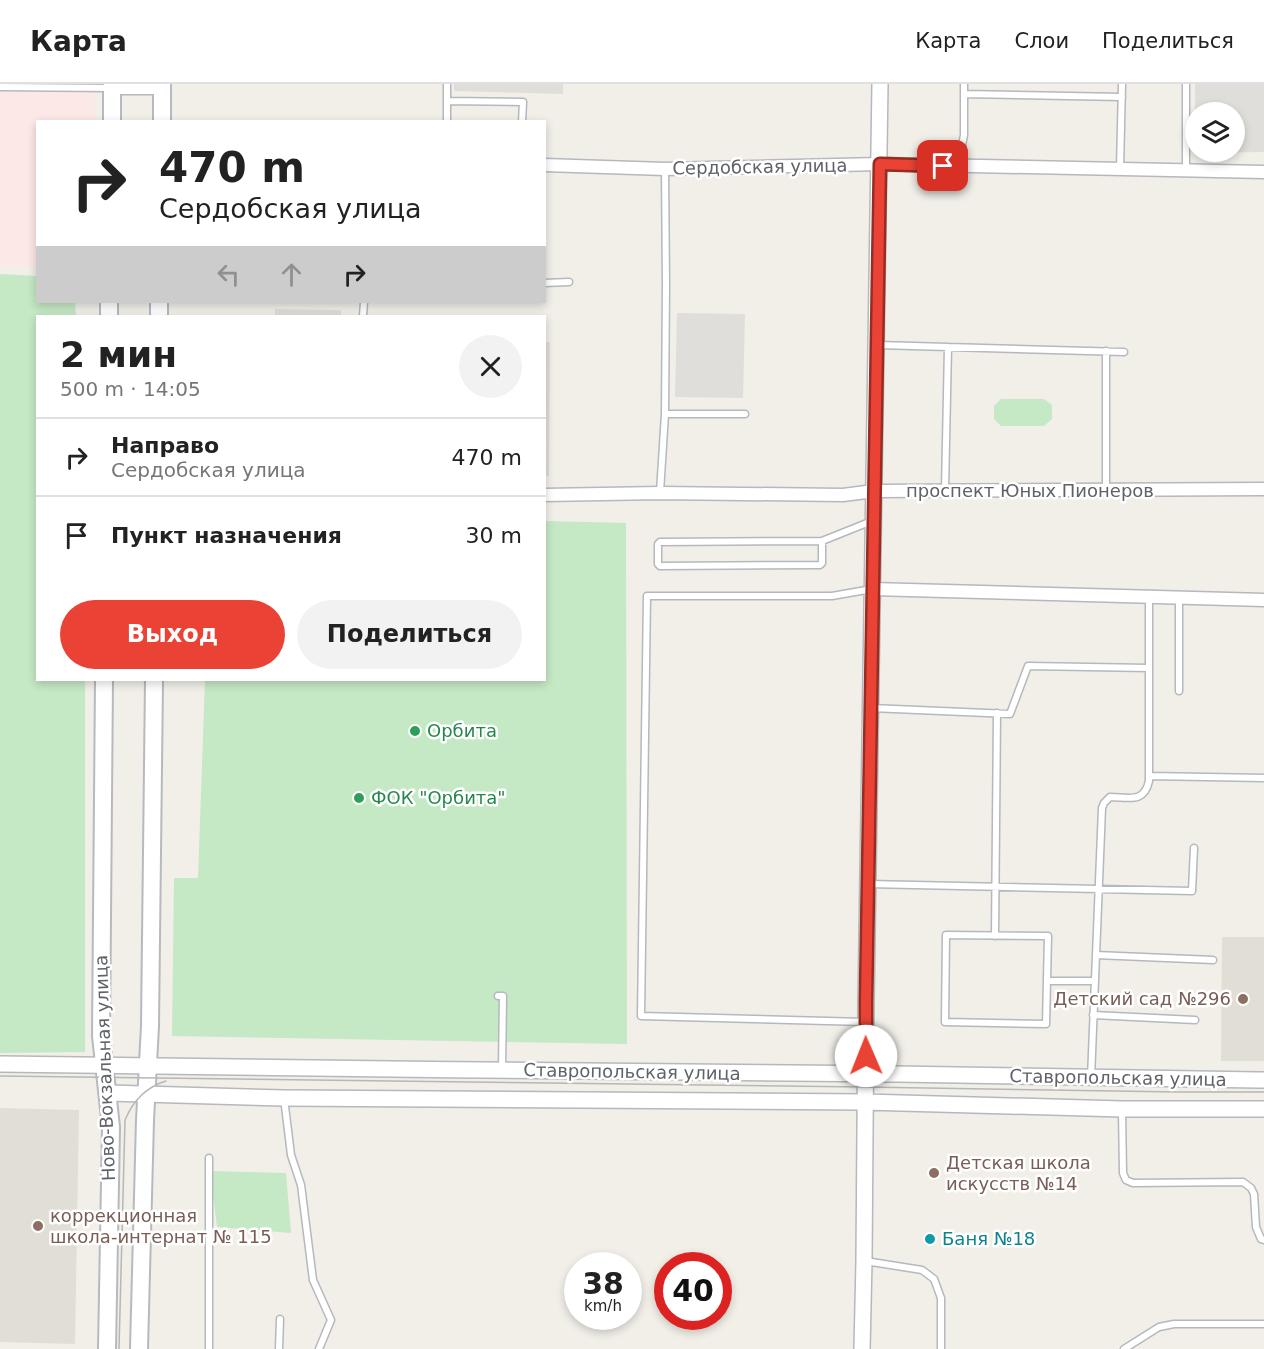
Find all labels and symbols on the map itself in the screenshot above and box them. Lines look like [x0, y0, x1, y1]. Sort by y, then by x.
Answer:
pin [917, 140, 968, 191]
street label: Сердобская улица [672, 154, 848, 179]
street label: проспект Юных Пионеров [906, 480, 1154, 501]
place label: Орбита [427, 720, 497, 741]
marker: Орбита [408, 724, 422, 738]
place label: ФОК "Орбита" [371, 787, 506, 808]
marker: ФОК "Орбита" [352, 791, 366, 805]
street label: Ново-Вокзальная улица [90, 955, 119, 1181]
place label: Детский сад №296 [1053, 988, 1231, 1009]
marker: Детский сад №296 [1236, 992, 1250, 1006]
position arrow [834, 1024, 898, 1088]
street label: Ставропольская улица [523, 1059, 741, 1084]
street label: Ставропольская улица [1009, 1065, 1227, 1090]
place label: Детская школа искусств №14 [946, 1152, 1091, 1194]
marker: Детская школа искусств №14 [927, 1166, 941, 1180]
place label: коррекционная школа-интернат № 115 [50, 1205, 272, 1247]
marker: коррекционная школа-интернат № 115 [31, 1219, 45, 1233]
place label: Баня №18 [942, 1228, 1035, 1249]
marker: Баня №18 [923, 1232, 937, 1246]
speed limit sign: 40 [654, 1252, 732, 1330]

